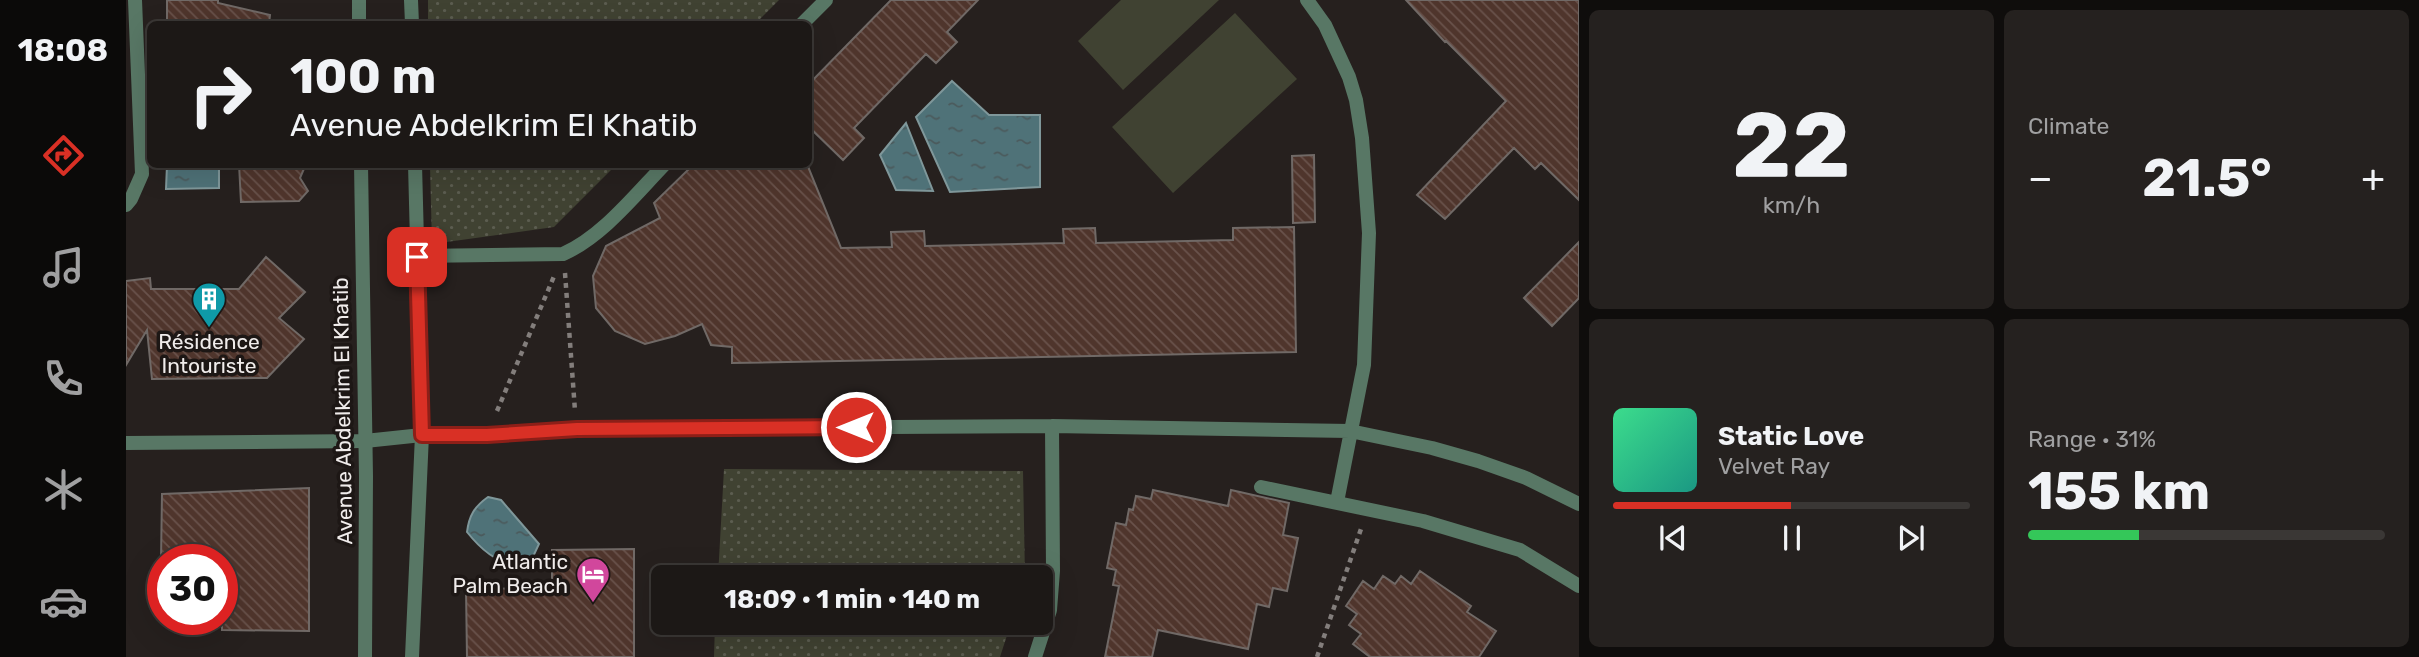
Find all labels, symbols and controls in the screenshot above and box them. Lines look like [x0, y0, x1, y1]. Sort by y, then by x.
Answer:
text: 18:08 [18, 31, 108, 69]
text: 100 m [290, 47, 436, 105]
icon: right [175, 49, 266, 140]
text: 22 [1732, 91, 1851, 199]
text: Avenue Abdelkrim El Khatib [290, 106, 698, 144]
text: Climate [2028, 112, 2109, 140]
icon: directions [39, 131, 88, 180]
text: 21.5° [2142, 147, 2272, 209]
text: − [2028, 155, 2053, 201]
text: + [2361, 155, 2385, 201]
text: km/h [1763, 191, 1820, 219]
pin [387, 227, 447, 287]
icon: arrive [398, 238, 436, 276]
icon: music [39, 243, 88, 292]
street label: Avenue Abdelkrim El Khatib [328, 277, 357, 545]
building icon: Résidence Intouriste [190, 280, 228, 329]
place label: Résidence Intouriste [158, 329, 260, 378]
icon: phone [39, 354, 88, 403]
position arrow [819, 390, 893, 464]
text: Static Love [1718, 421, 1864, 452]
text: Range · 31% [2028, 425, 2156, 453]
text: Velvet Ray [1718, 452, 1830, 480]
text: 155 km [2028, 460, 2210, 522]
icon: climate [39, 465, 88, 514]
icon: previous [1654, 519, 1692, 557]
icon: pause [1773, 519, 1811, 557]
icon: next [1892, 519, 1930, 557]
speed limit sign: 30 [147, 544, 238, 635]
place label: Atlantic Palm Beach [452, 549, 568, 598]
hotel icon: Atlantic Palm Beach [574, 555, 612, 604]
icon: car [39, 577, 88, 626]
text: 18:09 · 1 min · 140 m [724, 584, 980, 615]

